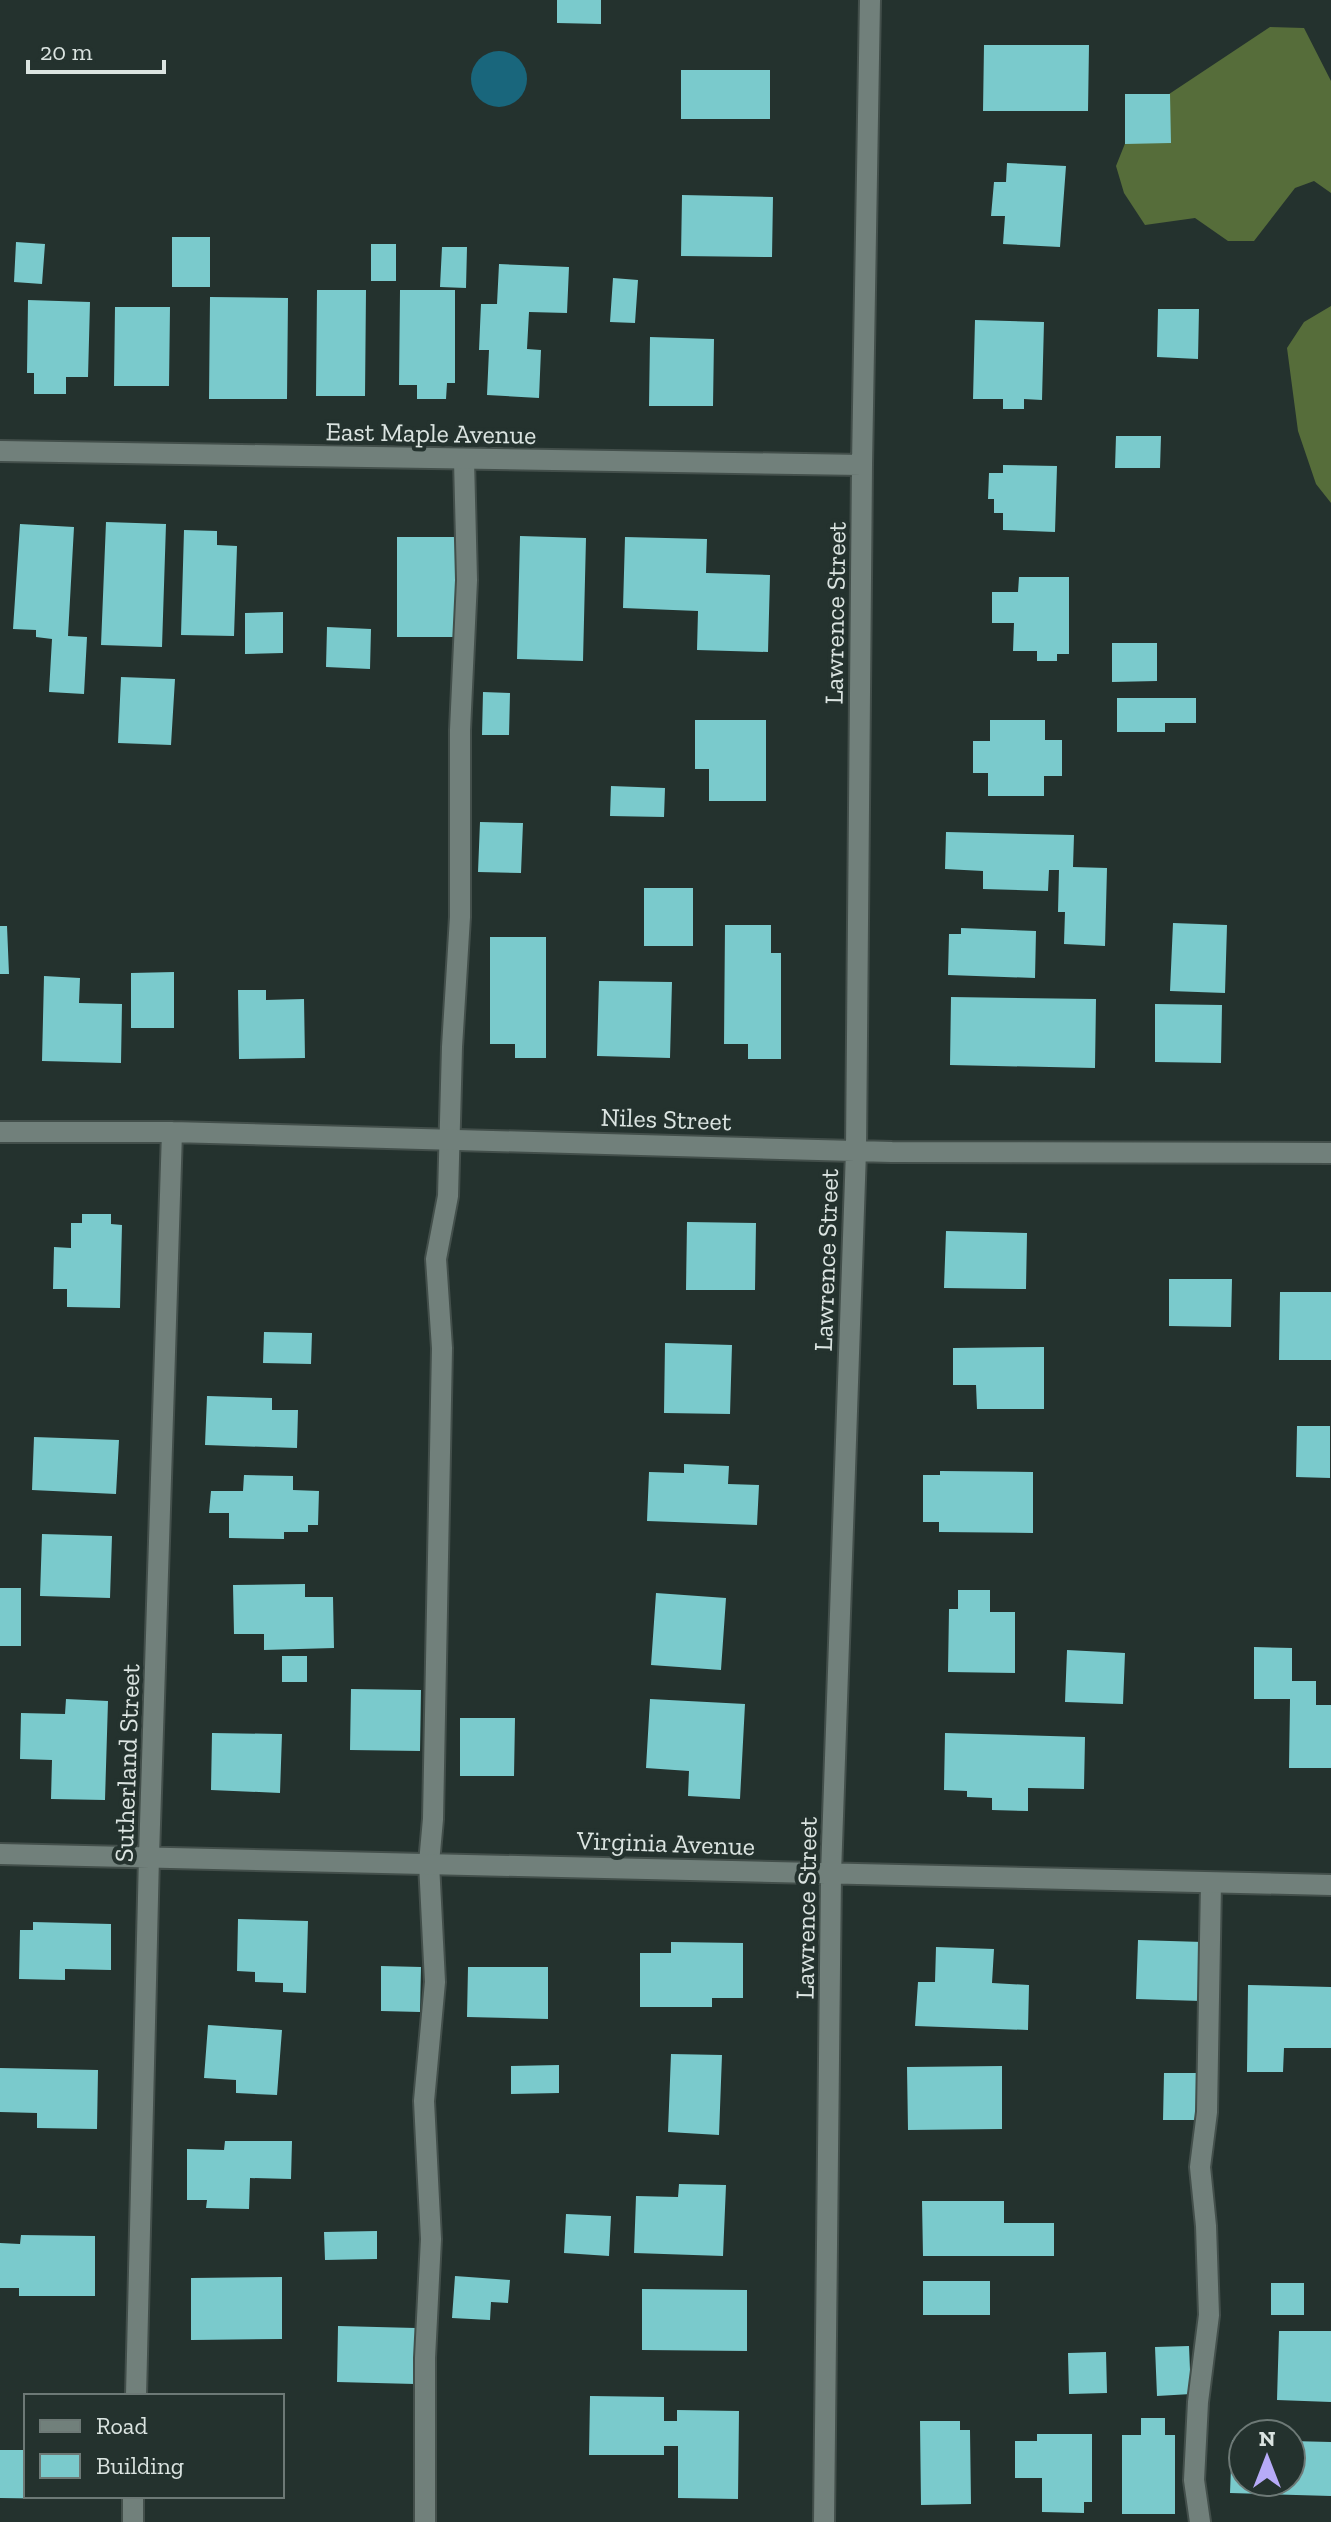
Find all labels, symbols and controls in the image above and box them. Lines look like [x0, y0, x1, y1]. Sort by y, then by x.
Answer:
scale bar [28, 24, 164, 74]
text: 20 m [40, 37, 93, 66]
street label: East Maple Avenue [325, 415, 537, 451]
street label: Lawrence Street [817, 521, 853, 705]
street label: Niles Street [600, 1101, 732, 1137]
street label: Lawrence Street [807, 1168, 845, 1352]
street label: Sutherland Street [108, 1663, 146, 1863]
street label: Lawrence Street [788, 1816, 824, 2000]
street label: Virginia Avenue [575, 1824, 756, 1862]
legend [24, 2394, 284, 2498]
text: Road [96, 2411, 148, 2440]
north arrow [1227, 2418, 1307, 2498]
text: N [1259, 2425, 1276, 2452]
text: Building [96, 2451, 184, 2480]

